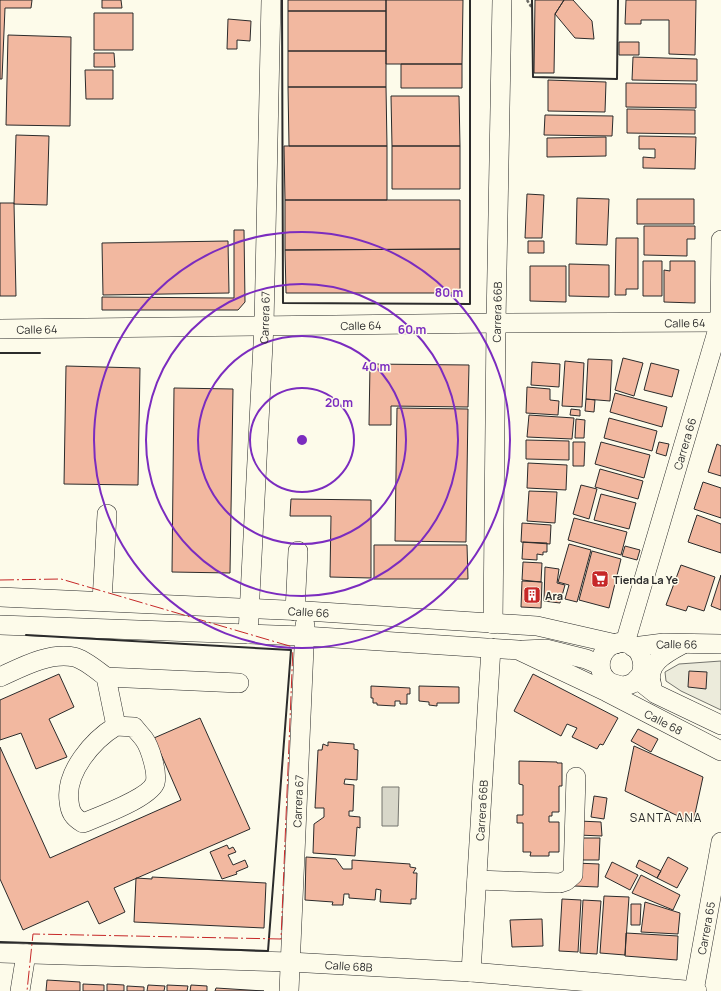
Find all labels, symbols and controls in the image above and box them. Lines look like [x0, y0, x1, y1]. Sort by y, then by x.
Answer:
street label: Carrera 66B [488, 281, 504, 342]
text: 80 m [435, 284, 463, 301]
street label: Carrera 67 [256, 291, 272, 344]
street label: Calle 64 [664, 315, 706, 330]
street label: Calle 64 [340, 317, 382, 332]
street label: Calle 64 [16, 321, 58, 336]
text: 60 m [398, 321, 426, 338]
text: 40 m [362, 358, 390, 375]
text: 20 m [325, 394, 353, 411]
street label: Carrera 66 [669, 415, 699, 472]
centre of rings [295, 433, 309, 447]
supermarket icon: Tienda La Ye [590, 569, 610, 589]
place label: Tienda La Ye [613, 572, 679, 587]
building icon: Ara [522, 585, 542, 605]
place label: Ara [545, 588, 563, 603]
street label: Calle 66 [288, 603, 330, 620]
street label: Calle 66 [655, 635, 698, 651]
street label: Calle 68 [642, 705, 685, 737]
street label: Carrera 67 [289, 775, 306, 828]
street label: Carrera 66B [472, 779, 490, 841]
district label: SANTA ANA [630, 809, 702, 826]
street label: Carrera 65 [693, 900, 718, 956]
street label: Calle 68B [325, 956, 373, 974]

